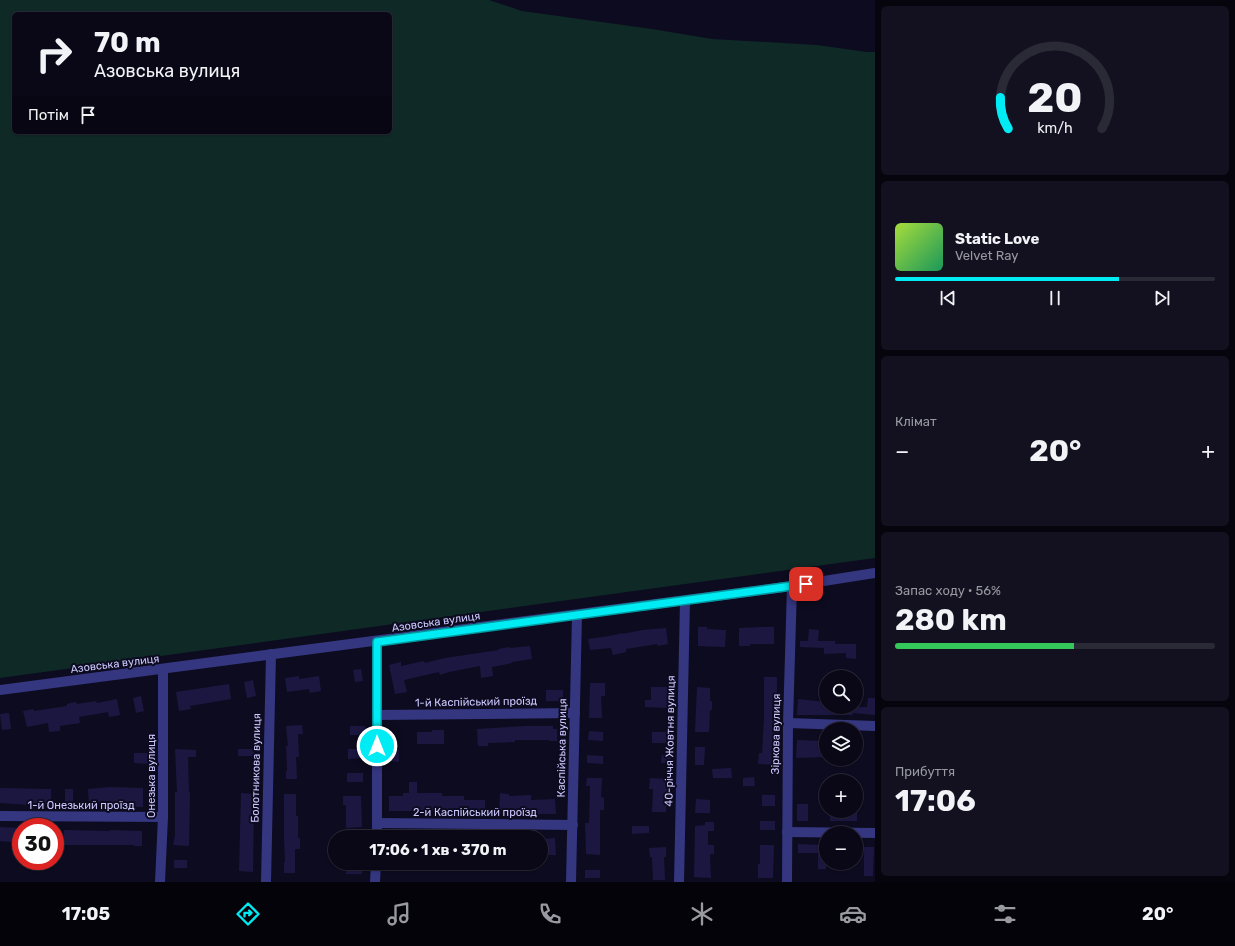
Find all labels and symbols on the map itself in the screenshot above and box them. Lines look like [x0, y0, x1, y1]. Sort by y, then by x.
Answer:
pin [789, 567, 823, 601]
street label: Азовська вулиця [391, 609, 481, 635]
street label: Азовська вулиця [70, 652, 160, 676]
street label: 40-річчя Жовтня вулиця [662, 675, 678, 807]
street label: 1-й Каспійський проїзд [415, 694, 538, 710]
street label: Зіркова вулиця [769, 694, 783, 774]
street label: Каспійська вулиця [555, 698, 569, 798]
street label: Болотникова вулиця [249, 713, 263, 823]
position arrow [356, 725, 398, 767]
street label: Онезька вулиця [145, 734, 158, 818]
street label: 1-й Онезький проїзд [27, 799, 135, 812]
street label: 2-й Каспійський проїзд [413, 806, 537, 819]
speed limit sign: 30 [12, 818, 64, 870]

